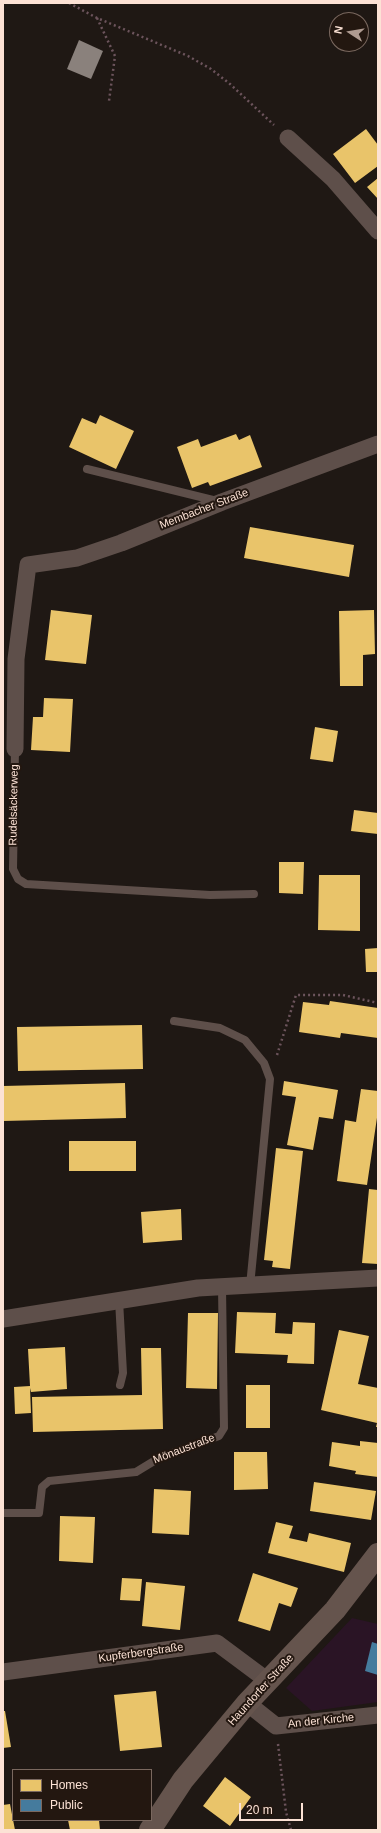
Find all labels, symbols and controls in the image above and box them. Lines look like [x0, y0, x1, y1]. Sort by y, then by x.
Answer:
north arrow [329, 12, 369, 52]
text: N [332, 25, 345, 35]
street label: Membacher Straße [158, 486, 250, 532]
street label: Rudelsäckerweg [7, 764, 21, 846]
street label: Mönaustraße [151, 1431, 217, 1467]
street label: Kupferbergstraße [98, 1641, 184, 1665]
street label: Haundorfer Straße [226, 1652, 296, 1728]
street label: An der Kirche [287, 1711, 355, 1731]
legend [12, 1769, 152, 1821]
text: Homes [50, 1778, 88, 1792]
scale bar [241, 1795, 305, 1821]
text: Public [50, 1798, 83, 1812]
text: 20 m [246, 1803, 273, 1817]

